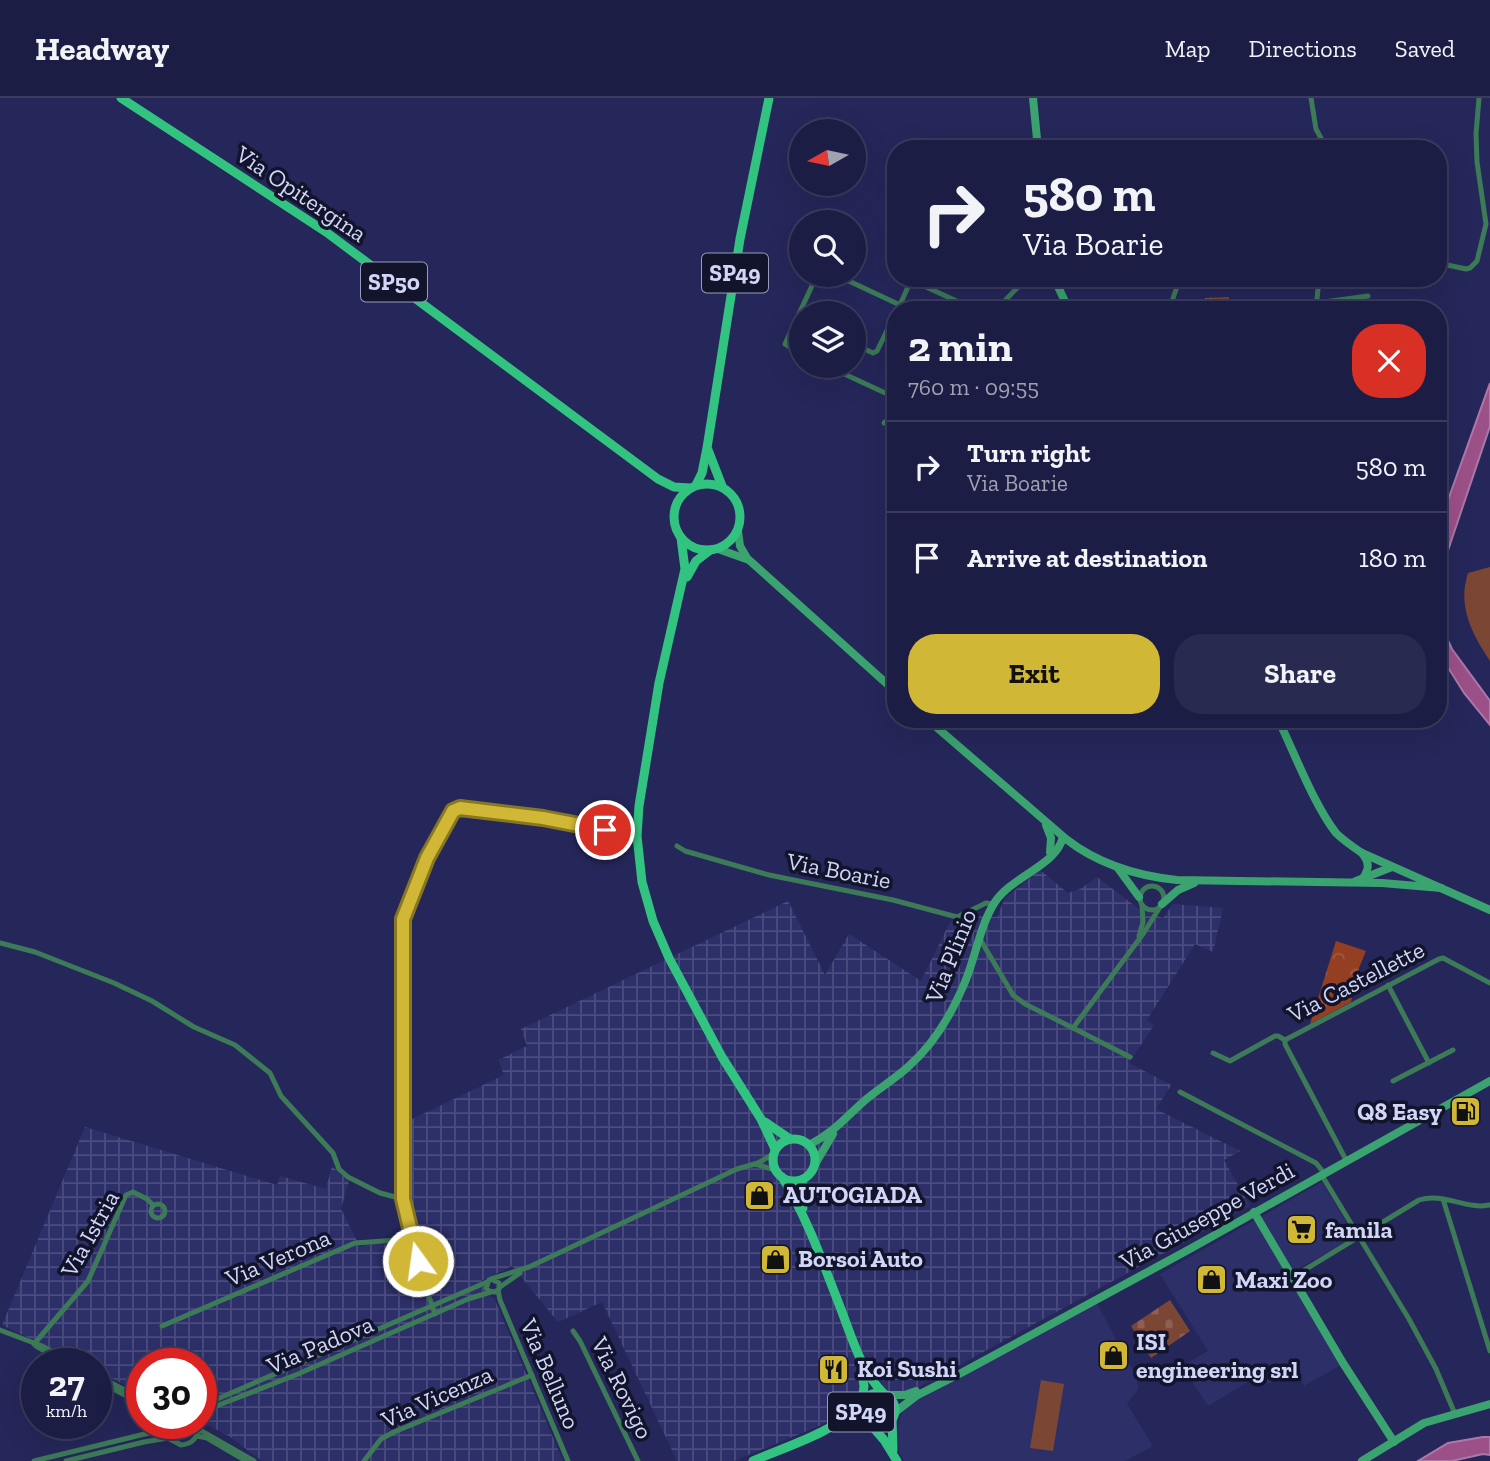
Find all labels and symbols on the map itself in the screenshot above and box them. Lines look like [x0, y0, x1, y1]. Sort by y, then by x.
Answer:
north arrow [789, 119, 866, 196]
street label: Via Opitergina [229, 139, 373, 248]
road number: SP49 [702, 254, 768, 292]
road number: SP50 [361, 262, 427, 302]
pin [575, 800, 635, 860]
street label: Via Boarie [784, 846, 894, 895]
street label: Via Plinio [918, 905, 982, 1008]
street label: Via Castellette [1282, 935, 1429, 1029]
fuel station icon: Q8 Easy [1448, 1095, 1482, 1129]
place label: Q8 Easy [1357, 1097, 1442, 1126]
street label: Via Giuseppe Verdi [1114, 1155, 1299, 1276]
shop icon: AUTOGIADA [743, 1178, 777, 1212]
place label: AUTOGIADA [783, 1180, 923, 1209]
street label: Via Istria [54, 1185, 125, 1283]
supermarket icon: famila [1285, 1213, 1319, 1247]
place label: famila [1325, 1215, 1393, 1244]
street label: Via Verona [220, 1222, 335, 1293]
position arrow [381, 1224, 455, 1298]
shop icon: Borsoi Auto [758, 1242, 792, 1276]
place label: Borsoi Auto [798, 1244, 923, 1273]
shop icon: Maxi Zoo [1195, 1263, 1229, 1297]
place label: Maxi Zoo [1235, 1265, 1333, 1294]
street label: Via Padova [261, 1309, 378, 1380]
street label: Via Belluno [514, 1313, 587, 1433]
place label: ISI engineering srl [1136, 1327, 1299, 1384]
street label: Via Rovigo [585, 1331, 660, 1443]
shop icon: ISI engineering srl [1096, 1339, 1130, 1373]
speed limit sign: 30 [126, 1348, 217, 1439]
restaurant icon: Koi Sushi [817, 1352, 851, 1386]
place label: Koi Sushi [857, 1354, 957, 1383]
street label: Via Vicenza [376, 1359, 497, 1434]
road number: SP49 [828, 1392, 894, 1432]

